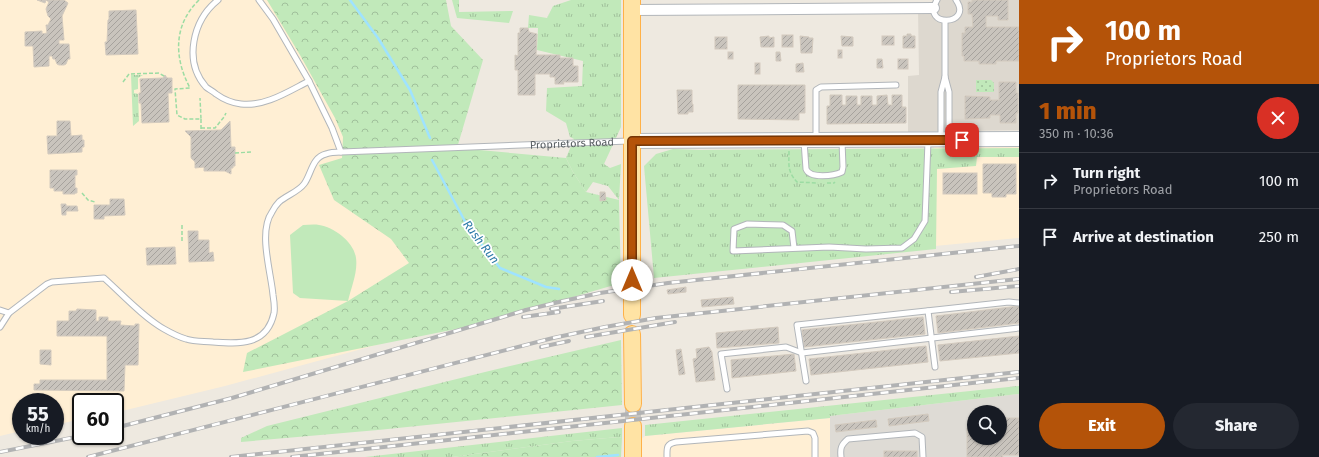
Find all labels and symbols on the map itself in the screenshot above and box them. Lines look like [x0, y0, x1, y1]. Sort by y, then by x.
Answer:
pin [945, 123, 979, 157]
street label: Proprietors Road [530, 135, 614, 151]
water label: Rush Run [460, 218, 502, 267]
position arrow [611, 259, 653, 301]
speed limit sign: 60 [72, 393, 124, 445]

